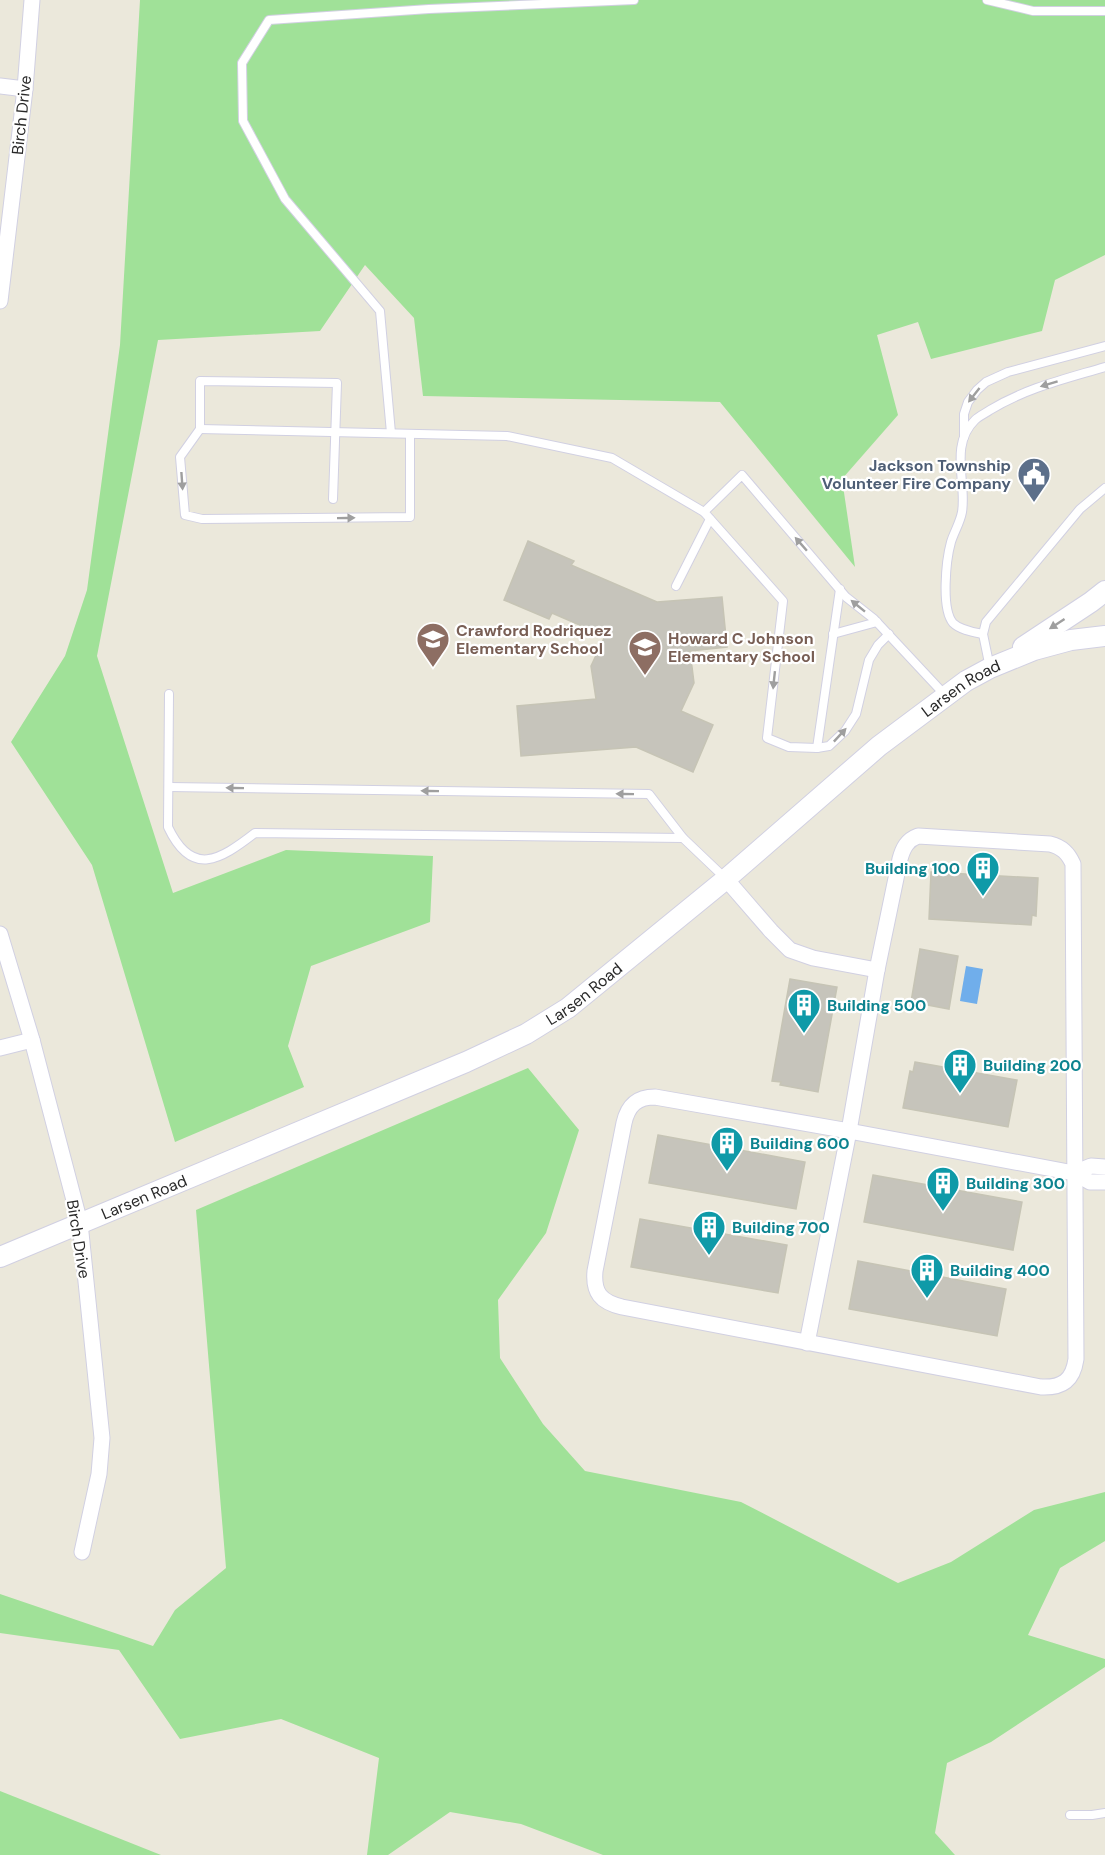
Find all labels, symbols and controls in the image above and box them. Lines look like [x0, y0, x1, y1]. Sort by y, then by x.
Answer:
street label: Birch Drive [7, 74, 36, 156]
one-way arrow [1040, 380, 1058, 389]
one-way arrow [968, 387, 980, 403]
place label: Jackson Township Volunteer Fire Company [822, 455, 1011, 494]
public building icon: Jackson Township Volunteer Fire Company [1016, 456, 1052, 503]
one-way arrow [177, 472, 187, 491]
one-way arrow [336, 513, 355, 522]
one-way arrow [795, 536, 808, 552]
one-way arrow [851, 600, 866, 613]
one-way arrow [1049, 619, 1066, 630]
place label: Crawford Rodriquez Elementary School [456, 620, 612, 659]
school or university icon: Crawford Rodriquez Elementary School [415, 621, 451, 668]
place label: Howard C Johnson Elementary School [668, 628, 815, 667]
school or university icon: Howard C Johnson Elementary School [627, 629, 663, 676]
street label: Larsen Road [917, 655, 1004, 722]
one-way arrow [769, 671, 779, 690]
one-way arrow [833, 727, 847, 742]
one-way arrow [225, 783, 244, 793]
one-way arrow [420, 786, 439, 796]
one-way arrow [615, 789, 634, 799]
building icon: Building 100 [965, 850, 1001, 897]
place label: Building 100 [865, 858, 960, 879]
street label: Larsen Road [542, 958, 627, 1030]
building icon: Building 500 [786, 987, 822, 1034]
place label: Building 500 [827, 995, 926, 1016]
building icon: Building 200 [942, 1047, 978, 1094]
place label: Building 200 [983, 1055, 1081, 1076]
building icon: Building 600 [709, 1125, 745, 1172]
place label: Building 600 [750, 1133, 849, 1154]
building icon: Building 300 [925, 1165, 961, 1212]
street label: Larsen Road [98, 1170, 190, 1224]
place label: Building 300 [966, 1173, 1065, 1194]
street label: Birch Drive [62, 1198, 95, 1280]
building icon: Building 700 [691, 1209, 727, 1256]
place label: Building 700 [732, 1217, 830, 1238]
building icon: Building 400 [909, 1252, 945, 1299]
place label: Building 400 [950, 1260, 1050, 1281]

